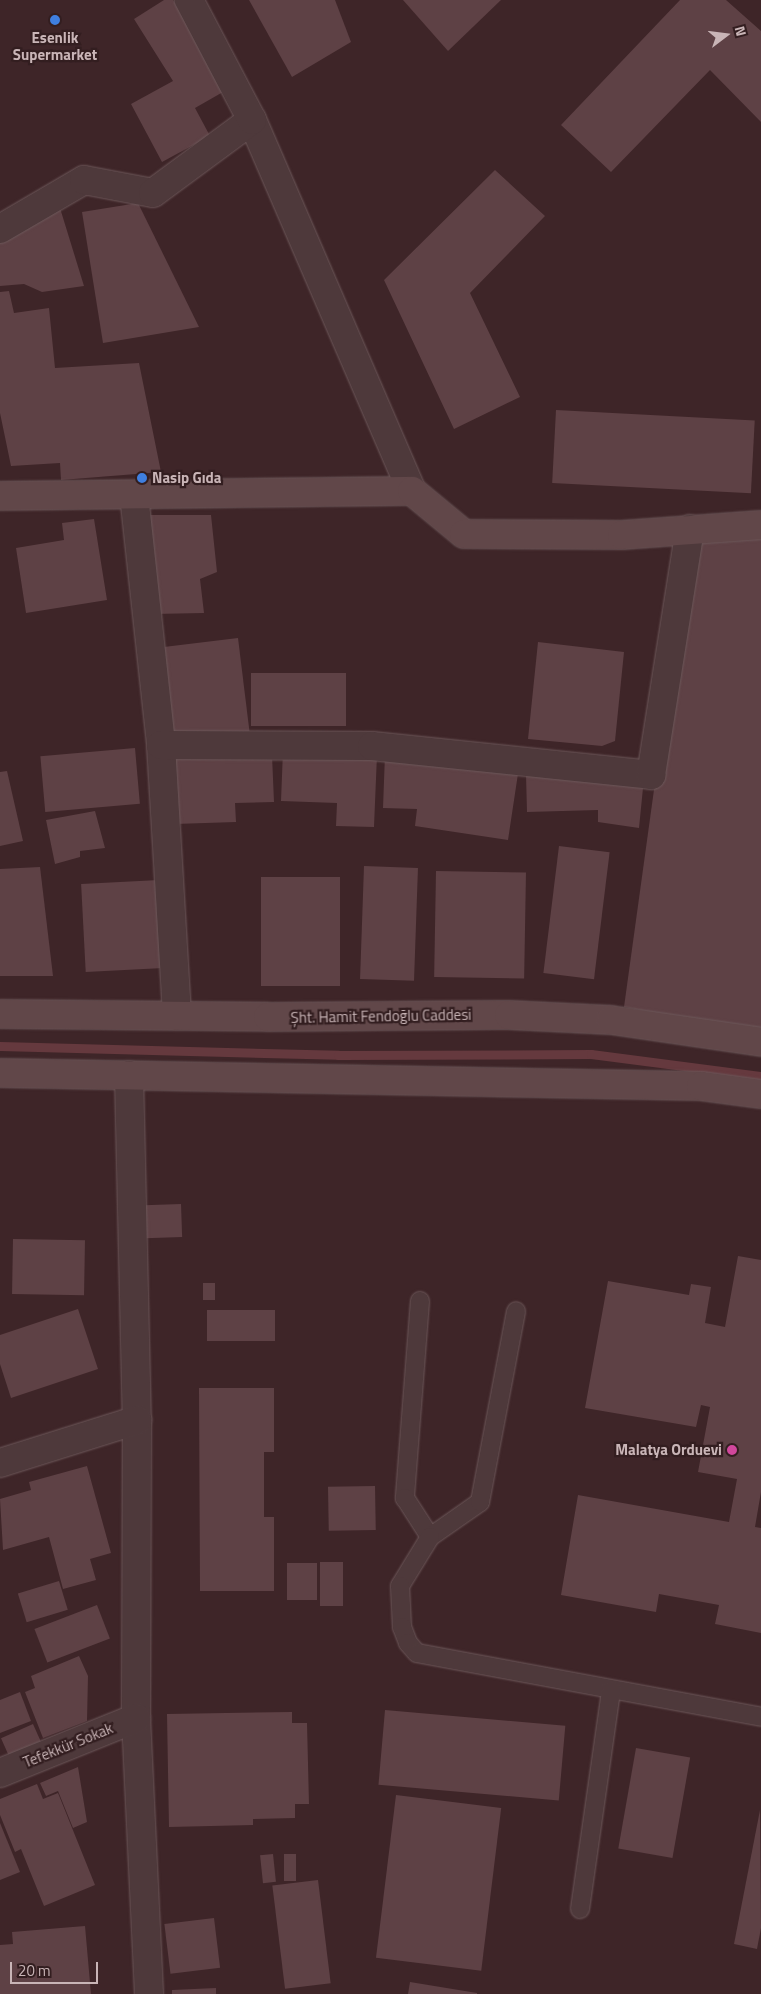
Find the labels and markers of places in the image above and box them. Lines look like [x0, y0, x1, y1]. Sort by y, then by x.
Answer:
marker: Esenlik Supermarket [49, 14, 61, 26]
place label: Esenlik Supermarket [13, 28, 97, 63]
place label: Nasip Gıda [152, 469, 221, 487]
marker: Nasip Gıda [136, 472, 148, 484]
place label: Malatya Orduevi [615, 1441, 722, 1459]
marker: Malatya Orduevi [726, 1444, 738, 1456]

